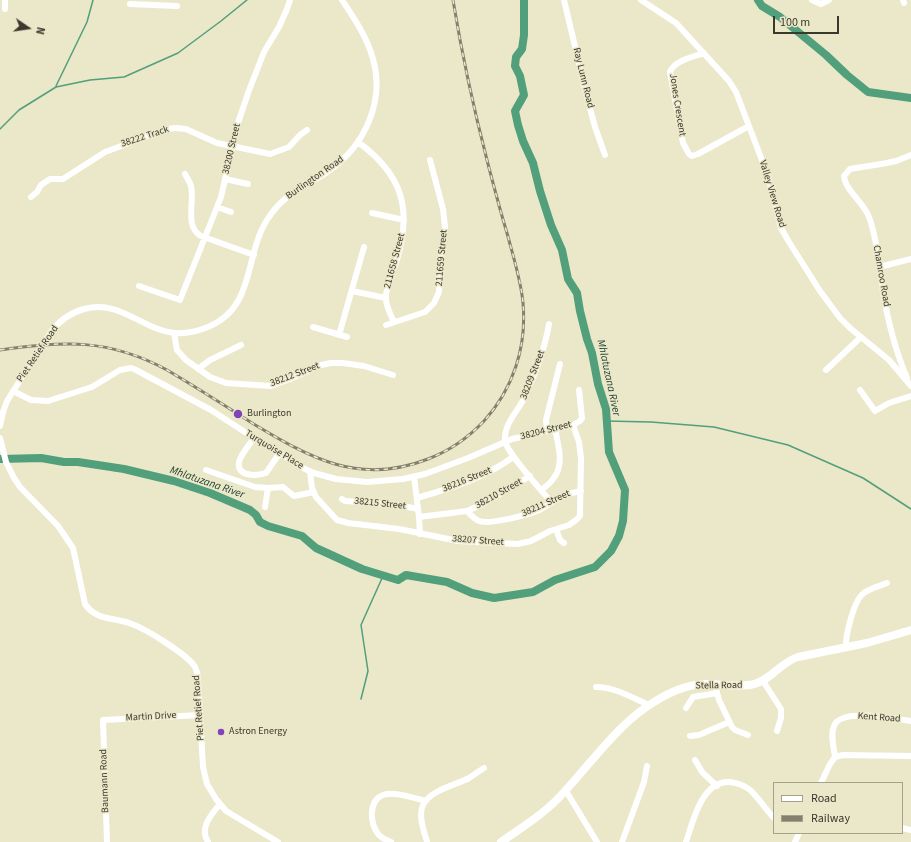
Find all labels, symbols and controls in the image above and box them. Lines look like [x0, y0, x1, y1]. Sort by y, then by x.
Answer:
north arrow [8, 8, 48, 48]
scale bar [775, 8, 841, 34]
text: 100 m [780, 14, 810, 31]
text: N [32, 26, 48, 36]
street label: Ray Lunn Road [570, 46, 596, 110]
street label: Jones Crescent [666, 73, 688, 137]
street label: 38200 Street [220, 122, 244, 176]
street label: 38222 Track [120, 124, 170, 150]
street label: Burlington Road [284, 154, 346, 202]
street label: Valley View Road [756, 159, 788, 229]
street label: 211659 Street [434, 229, 450, 287]
street label: 211658 Street [382, 232, 408, 290]
street label: Chamroo Road [870, 244, 892, 308]
street label: Piet Retief Road [15, 323, 61, 385]
water label: Mhlatuzana River [593, 338, 623, 418]
street label: 38209 Street [518, 349, 548, 401]
street label: 38212 Street [269, 360, 321, 390]
marker: Burlington [232, 408, 244, 420]
place label: Burlington [247, 408, 291, 420]
street label: 38204 Street [519, 419, 573, 443]
street label: Turquoise Place [243, 428, 305, 472]
water label: Mhlatuzana River [168, 464, 246, 502]
street label: 38216 Street [441, 465, 493, 495]
street label: 38210 Street [473, 476, 525, 512]
street label: 38211 Street [520, 488, 572, 520]
street label: 38215 Street [354, 495, 406, 513]
street label: 38207 Street [452, 533, 504, 549]
street label: Piet Retief Road [191, 675, 207, 741]
street label: Stella Road [695, 680, 743, 692]
street label: Martin Drive [125, 710, 177, 724]
street label: Kent Road [857, 711, 901, 725]
place label: Astron Energy [229, 726, 287, 738]
marker: Astron Energy [216, 727, 226, 737]
street label: Baumann Road [98, 749, 112, 813]
legend [773, 782, 903, 834]
text: Road [811, 790, 837, 807]
text: Railway [811, 810, 850, 827]

